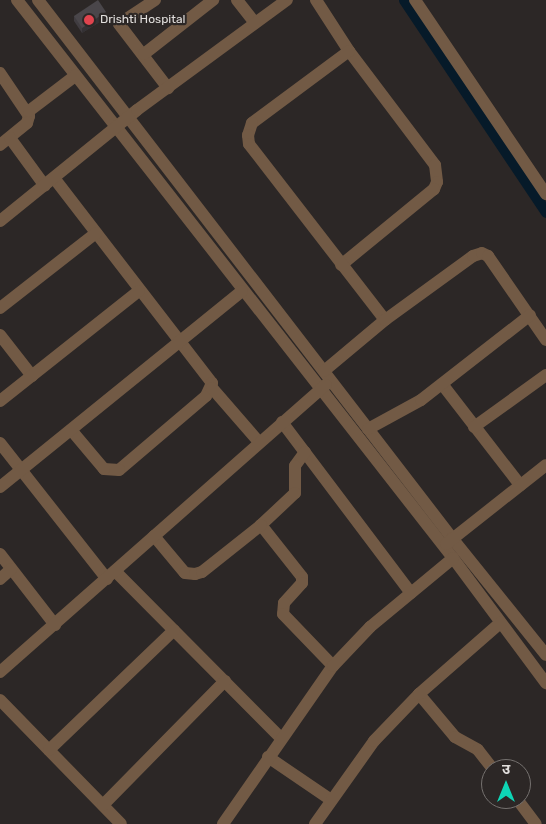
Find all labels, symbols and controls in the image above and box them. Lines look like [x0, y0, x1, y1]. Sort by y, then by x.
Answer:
marker: Drishti Hospital [82, 13, 96, 27]
place label: Drishti Hospital [100, 13, 185, 27]
north arrow [481, 759, 531, 809]
text: उ [502, 761, 510, 778]

